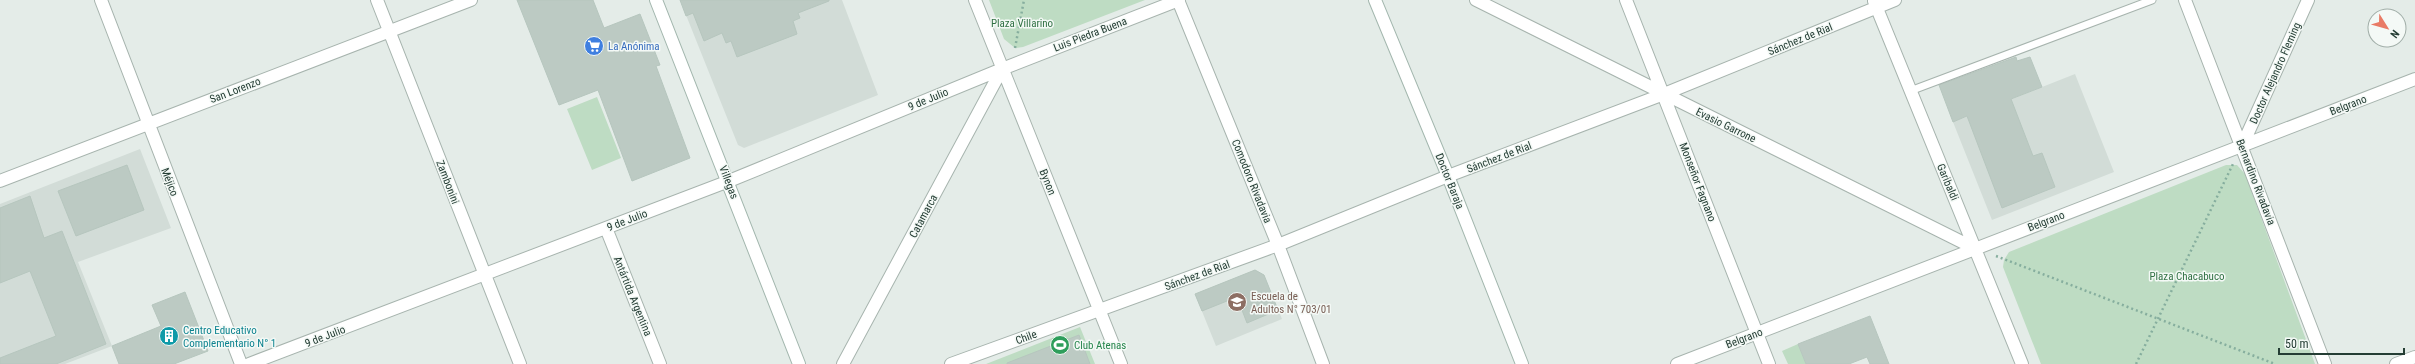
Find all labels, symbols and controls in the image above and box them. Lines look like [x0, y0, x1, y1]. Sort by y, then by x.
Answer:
north arrow [2367, 8, 2407, 48]
street label: Luis Piedra Buena [1052, 14, 1129, 54]
park label: Plaza Villarino [991, 17, 1054, 30]
street label: Doctor Alejandro Fleming [2247, 20, 2304, 126]
street label: Sánchez de Rial [1766, 21, 1834, 58]
text: N [2387, 27, 2402, 41]
supermarket icon: La Anónima [583, 35, 605, 57]
place label: La Anónima [608, 40, 660, 53]
street label: San Lorenzo [208, 75, 263, 106]
street label: 9 de Julio [906, 85, 951, 113]
street label: Belgrano [2328, 92, 2369, 118]
street label: Evasio Garrone [1694, 105, 1758, 146]
street label: Comodoro Rivadavia [1229, 137, 1274, 225]
street label: Bernardino Rivadavia [2233, 137, 2278, 227]
street label: Sánchez de Rial [1465, 139, 1533, 176]
street label: Monseñor Fagnano [1677, 141, 1719, 224]
street label: Doctor Baraja [1432, 151, 1467, 211]
street label: Zambonini [433, 158, 462, 206]
street label: Garibaldi [1934, 162, 1961, 203]
street label: Villegas [716, 164, 741, 201]
street label: Méjico [158, 166, 181, 199]
street label: Bynon [1036, 167, 1059, 197]
street label: Catamarca [907, 192, 940, 240]
street label: 9 de Julio [605, 207, 650, 234]
street label: Belgrano [2026, 208, 2067, 234]
street label: Antártida Argentina [611, 254, 654, 338]
street label: Sánchez de Rial [1163, 258, 1232, 293]
park label: Plaza Chacabuco [2149, 270, 2225, 283]
place label: Escuela de Adultos N° 703/01 [1251, 290, 1332, 316]
school or university icon: Escuela de Adultos N° 703/01 [1226, 291, 1248, 313]
street label: 9 de Julio [303, 323, 348, 350]
place label: Centro Educativo Complementario N° 1 [183, 324, 276, 350]
building icon: Centro Educativo Complementario N° 1 [158, 325, 180, 347]
street label: Belgrano [1724, 325, 1765, 351]
street label: Chile [1014, 328, 1039, 347]
scale bar [2279, 330, 2404, 356]
sports icon: Club Atenas [1049, 334, 1071, 356]
text: 50 m [2285, 337, 2309, 351]
place label: Club Atenas [1074, 339, 1126, 352]

